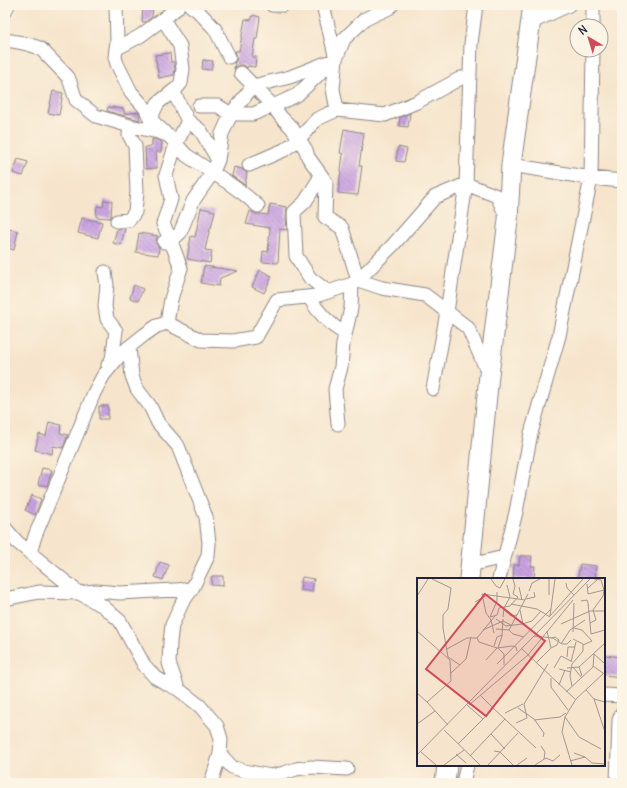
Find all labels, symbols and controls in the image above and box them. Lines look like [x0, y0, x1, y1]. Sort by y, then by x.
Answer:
north arrow [569, 18, 609, 58]
text: N [576, 22, 590, 38]
inset map [417, 578, 605, 766]

